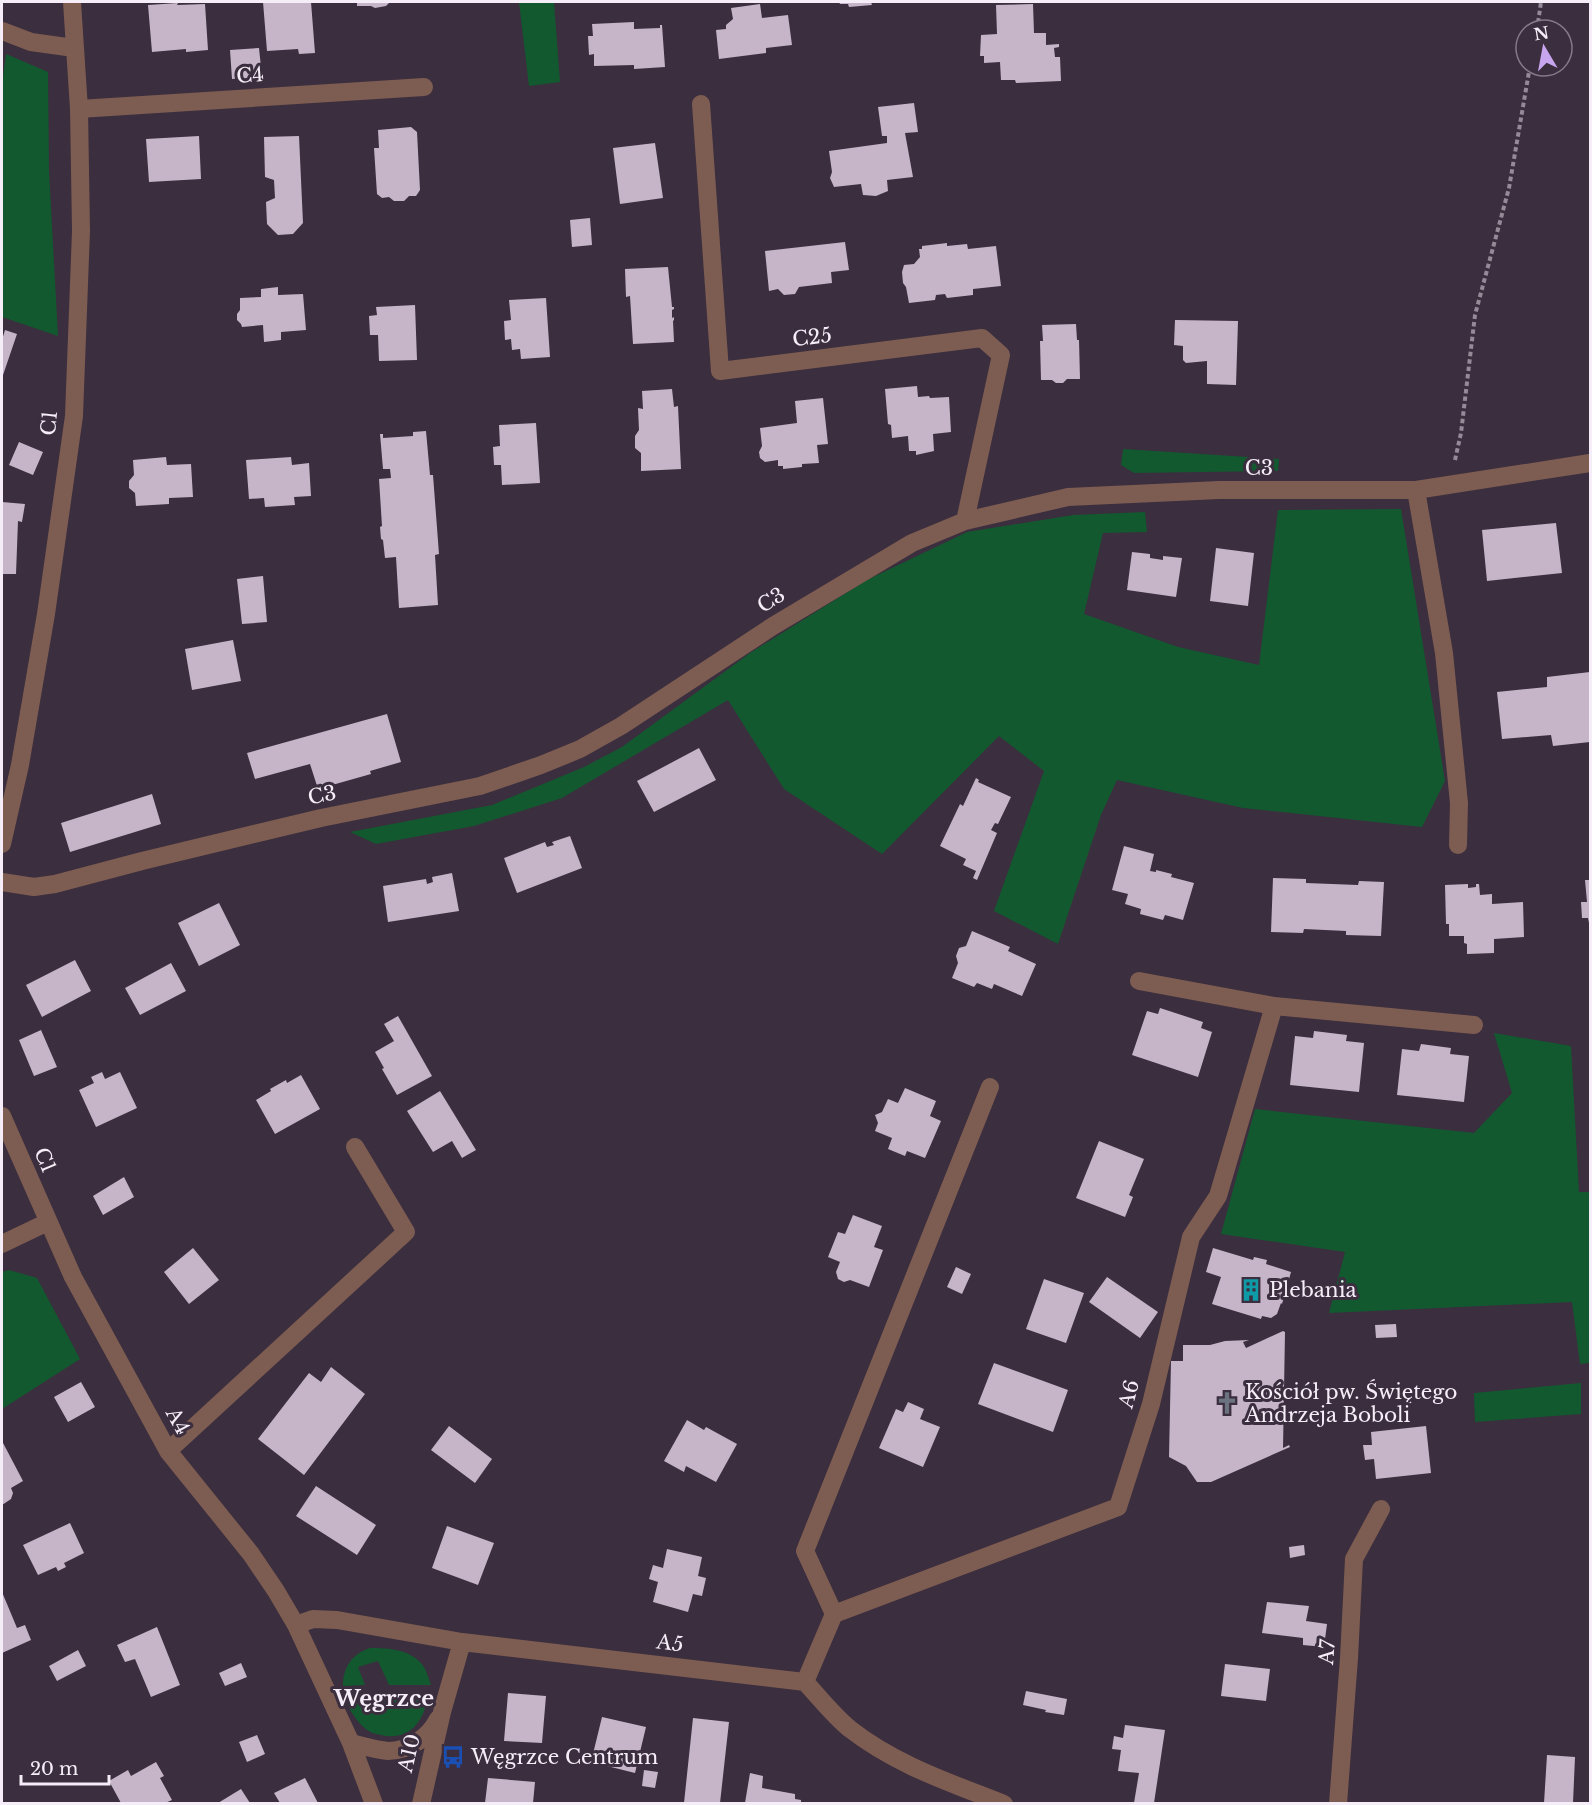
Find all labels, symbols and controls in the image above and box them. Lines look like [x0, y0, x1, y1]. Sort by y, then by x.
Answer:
north arrow [1514, 18, 1574, 78]
text: N [1532, 22, 1551, 44]
street label: C4 [235, 62, 265, 88]
street label: C25 [791, 323, 833, 351]
street label: C1 [36, 409, 62, 437]
street label: C3 [1245, 456, 1273, 480]
street label: C3 [753, 582, 789, 618]
street label: C3 [306, 780, 338, 810]
street label: C1 [29, 1144, 61, 1176]
building icon: Plebania [1238, 1277, 1264, 1303]
place label: Plebania [1269, 1278, 1357, 1302]
street label: A6 [1113, 1377, 1144, 1412]
place label: Kościół pw. Świętego Andrzeja Boboli [1244, 1379, 1457, 1427]
church icon: Kościół pw. Świętego Andrzeja Boboli [1214, 1390, 1240, 1416]
street label: A4 [160, 1402, 195, 1439]
street label: A5 [654, 1629, 685, 1657]
street label: A7 [1314, 1637, 1340, 1667]
district label: Węgrzce [333, 1685, 434, 1712]
street label: A10 [393, 1731, 425, 1775]
bus stop icon: Węgrzce Centrum [440, 1744, 466, 1770]
place label: Węgrzce Centrum [470, 1745, 659, 1769]
scale bar [21, 1748, 110, 1786]
text: 20 m [30, 1758, 78, 1780]

